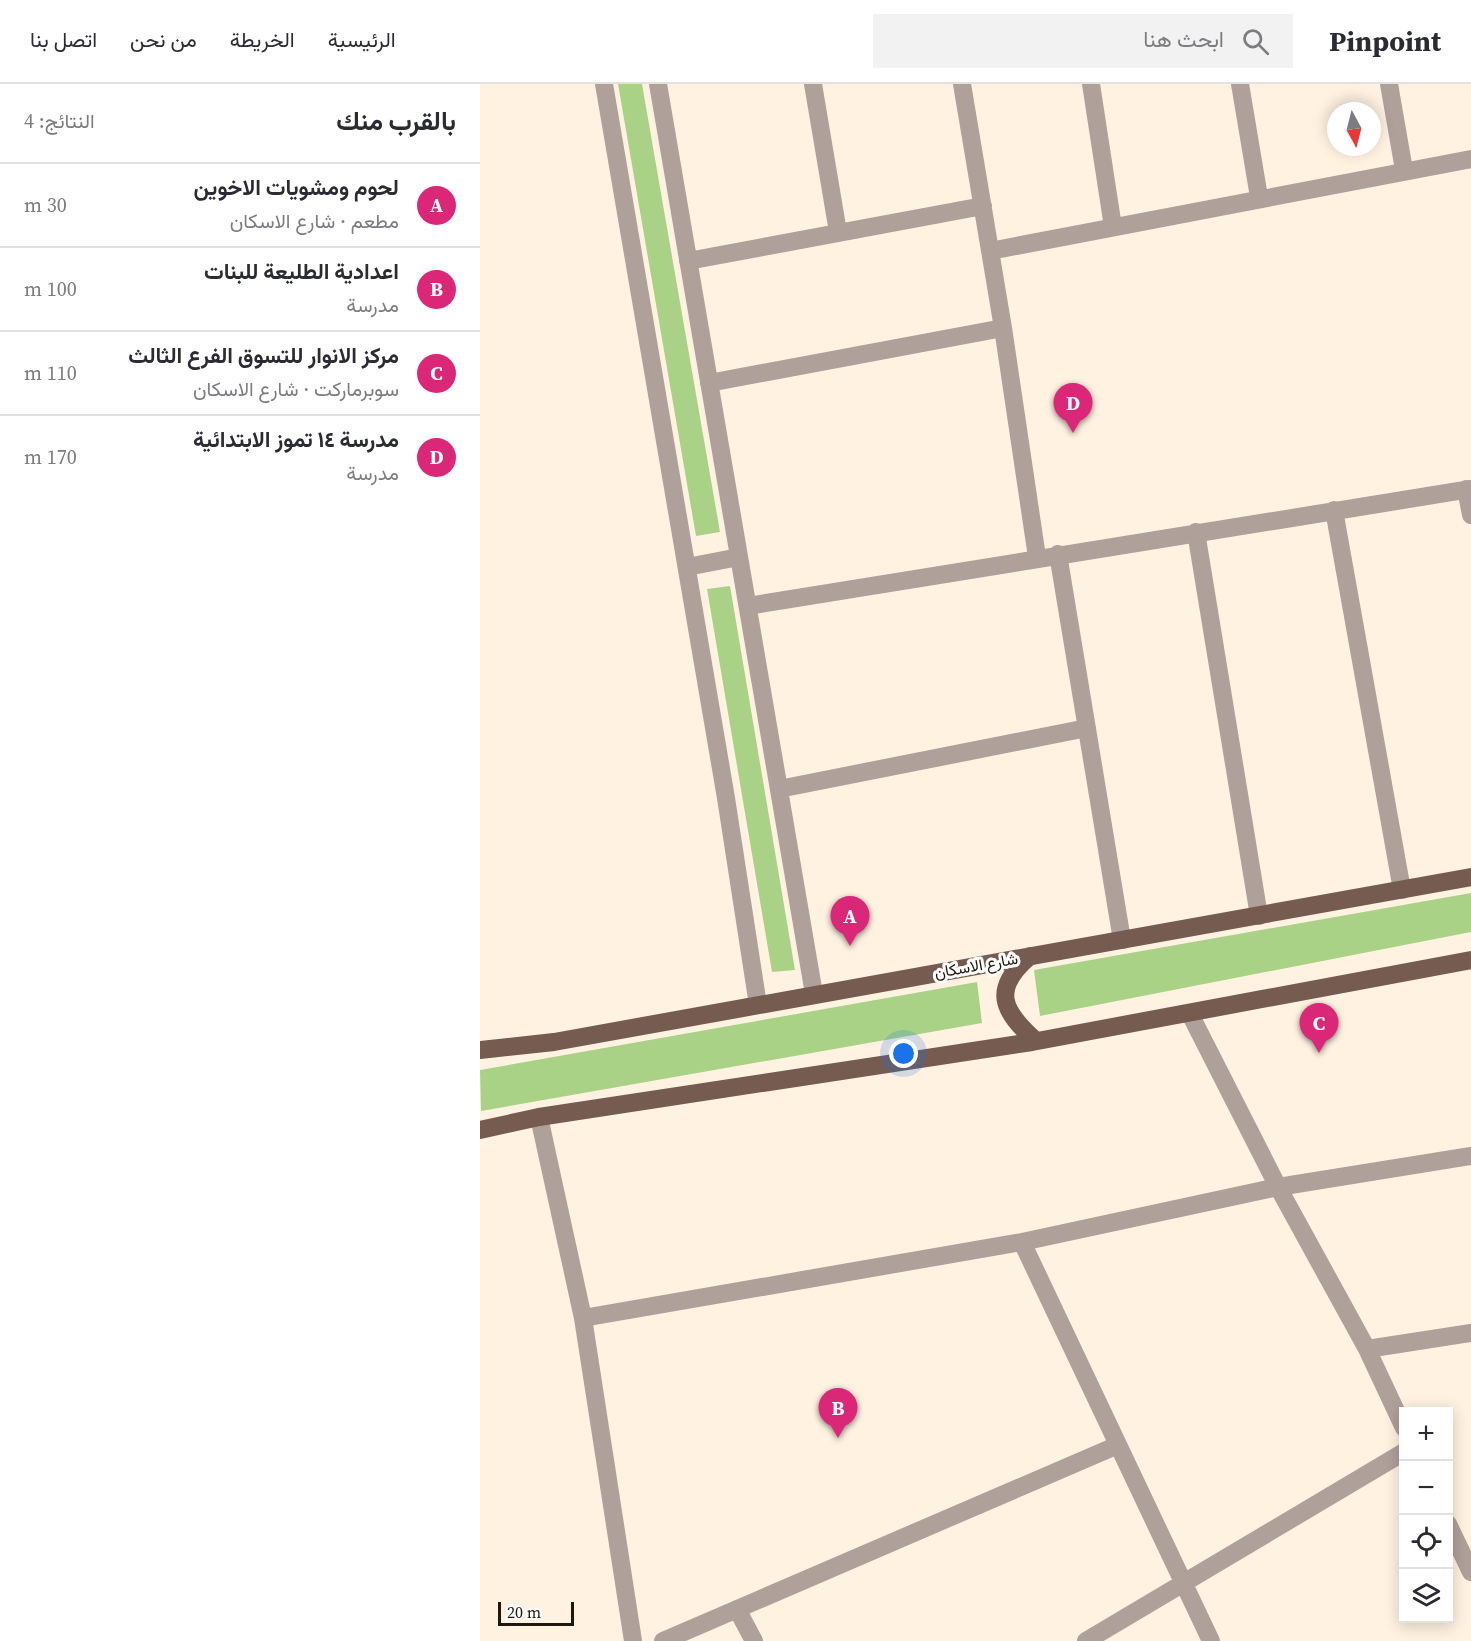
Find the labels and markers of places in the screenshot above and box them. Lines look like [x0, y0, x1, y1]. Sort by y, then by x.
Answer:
pin: D [1054, 384, 1092, 433]
pin: A [830, 896, 869, 946]
pin: C [1300, 1004, 1338, 1053]
pin: B [818, 1388, 858, 1438]

